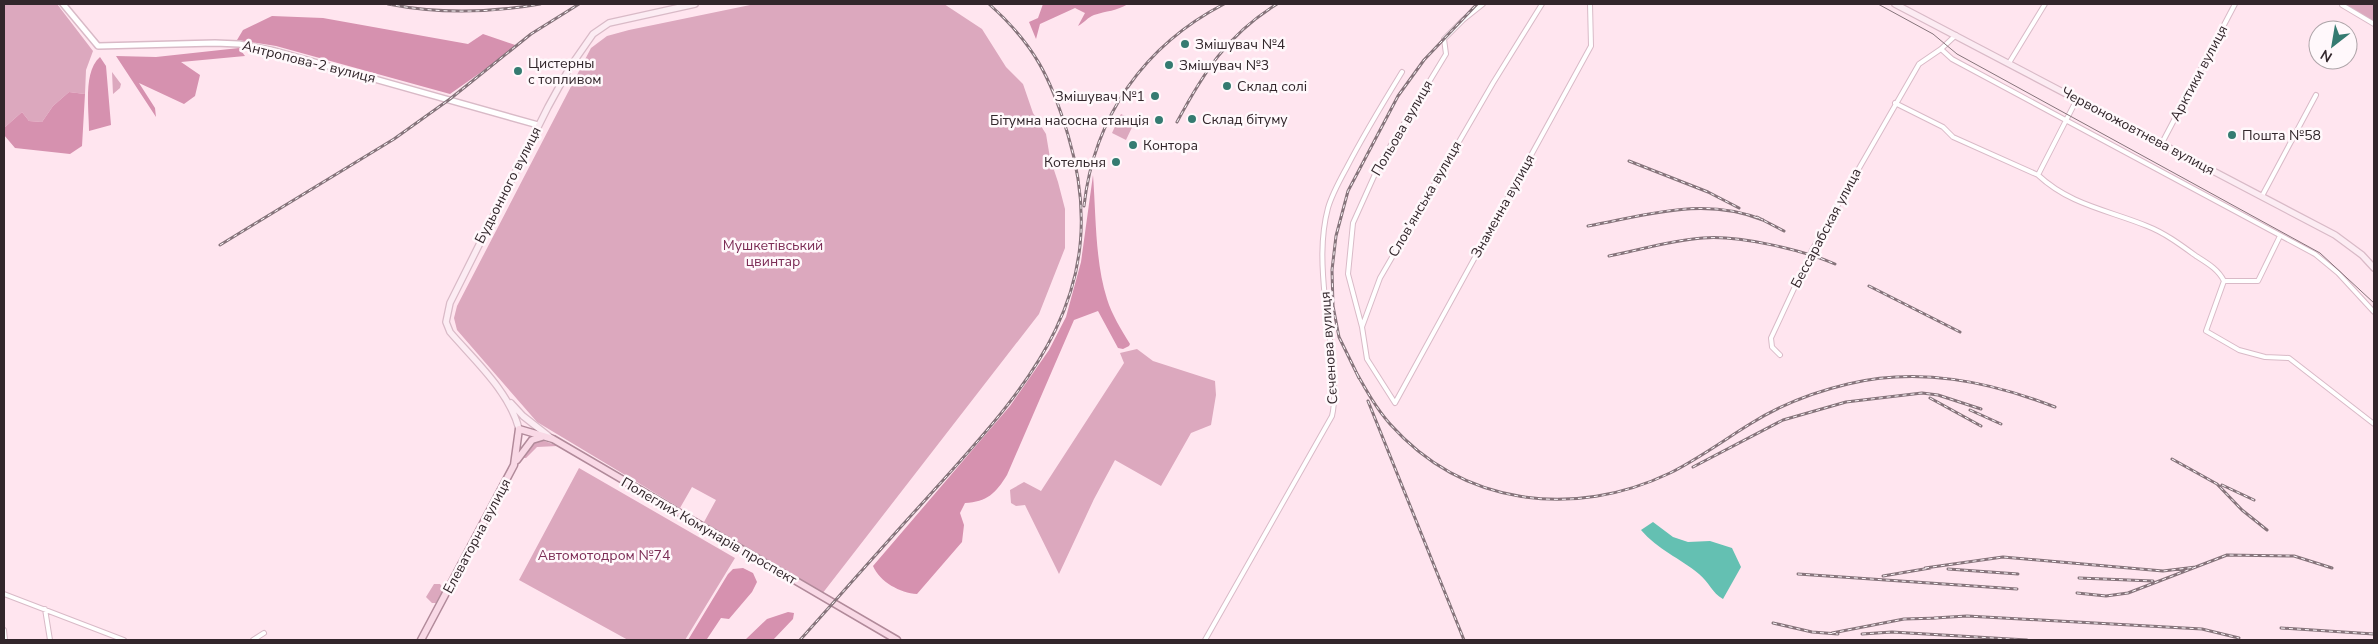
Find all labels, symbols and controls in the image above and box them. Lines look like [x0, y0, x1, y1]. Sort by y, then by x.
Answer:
north arrow [2308, 20, 2358, 70]
street label: Арктики вулиця [2166, 22, 2232, 124]
place label: Змішувач №4 [1195, 35, 1285, 54]
street label: Антропова-2 вулиця [240, 36, 378, 88]
marker: Змішувач №4 [1179, 38, 1191, 50]
text: N [2317, 45, 2336, 67]
place label: Цистерны с топливом [528, 54, 602, 89]
place label: Змішувач №3 [1179, 56, 1269, 75]
marker: Змішувач №3 [1163, 59, 1175, 71]
marker: Цистерны с топливом [512, 65, 524, 77]
place label: Склад солі [1237, 77, 1307, 96]
street label: Польова вулиця [1367, 77, 1437, 179]
marker: Склад солі [1221, 80, 1233, 92]
street label: Червоножовтнева вулиця [2058, 82, 2218, 180]
place label: Змішувач №1 [1055, 87, 1145, 106]
marker: Змішувач №1 [1149, 90, 1161, 102]
place label: Склад бітуму [1202, 110, 1288, 129]
place label: Бітумна насосна станція [990, 111, 1149, 130]
marker: Склад бітуму [1186, 113, 1198, 125]
marker: Бітумна насосна станція [1153, 114, 1165, 126]
street label: Будьонного вулиця [470, 123, 546, 247]
place label: Пошта №58 [2242, 126, 2321, 145]
marker: Пошта №58 [2226, 129, 2238, 141]
place label: Контора [1143, 136, 1198, 155]
street label: Слов’янська вулиця [1384, 137, 1466, 261]
marker: Контора [1127, 139, 1139, 151]
street label: Знаменна вулиця [1467, 151, 1539, 261]
place label: Котельня [1044, 153, 1106, 172]
marker: Котельня [1110, 156, 1122, 168]
street label: Бессарабская улица [1786, 165, 1866, 291]
park label: Мушкетівський цвинтар [723, 236, 823, 271]
street label: Сєченова вулиця [1316, 291, 1342, 405]
street label: Полеглих Комунарів проспект [618, 473, 801, 590]
street label: Елеваторна вулиця [439, 475, 515, 597]
park label: Автомотодром №74 [538, 546, 670, 565]

